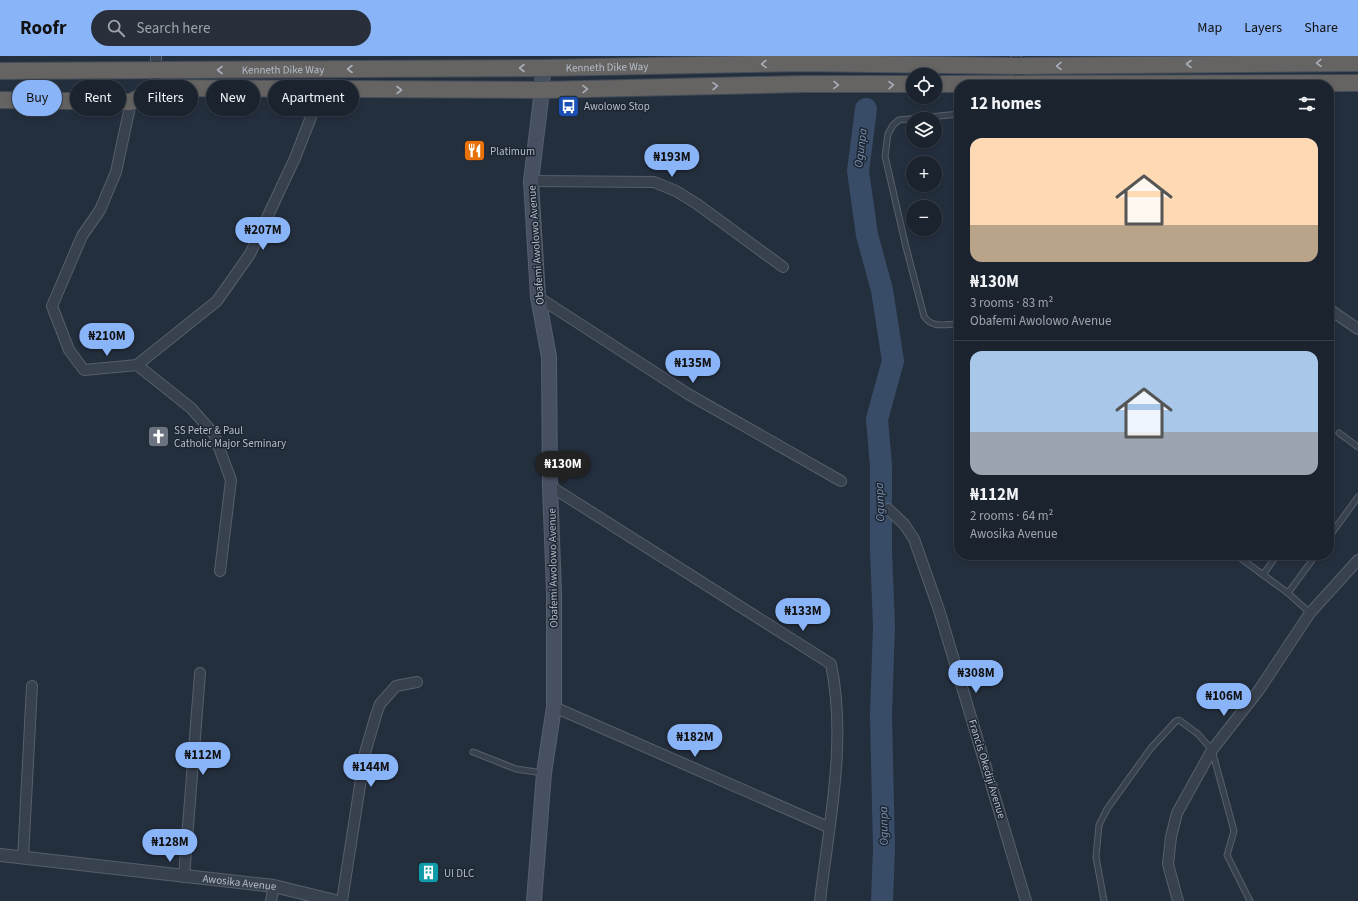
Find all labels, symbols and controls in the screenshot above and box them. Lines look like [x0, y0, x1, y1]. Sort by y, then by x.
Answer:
search box [91, 10, 371, 46]
text: Roofr [20, 15, 67, 42]
icon: search [105, 17, 127, 39]
text: Search here [137, 18, 210, 39]
text: Map [1197, 18, 1222, 38]
text: Layers [1244, 18, 1282, 38]
text: Share [1304, 18, 1338, 38]
street label: Kenneth Dike Way [566, 58, 648, 75]
one-way arrow [1316, 59, 1322, 67]
one-way arrow [761, 60, 767, 68]
one-way arrow [1186, 60, 1192, 69]
street label: Kenneth Dike Way [242, 62, 324, 77]
one-way arrow [1056, 62, 1062, 70]
one-way arrow [519, 64, 525, 72]
one-way arrow [347, 65, 353, 73]
one-way arrow [217, 66, 223, 74]
map controls [906, 68, 942, 236]
button: locate [906, 68, 942, 104]
chip: Buy [12, 80, 62, 116]
chip: Rent [70, 80, 126, 116]
chip: Filters [134, 80, 198, 116]
chip: New [206, 80, 260, 116]
chip: Apartment [268, 80, 359, 116]
one-way arrow [833, 81, 839, 89]
one-way arrow [888, 81, 894, 89]
one-way arrow [712, 82, 718, 90]
one-way arrow [582, 85, 588, 93]
one-way arrow [396, 86, 402, 94]
text: 12 homes [970, 92, 1041, 116]
bus stop icon: Awolowo Stop [556, 93, 582, 119]
icon: filters [1296, 93, 1318, 115]
place label: Awolowo Stop [584, 99, 650, 114]
button: layers [906, 112, 942, 148]
water label: Ogunpa [850, 127, 872, 169]
restaurant icon: Platimum [462, 138, 488, 164]
place label: Platimum [490, 144, 535, 159]
pin: ₦193M [644, 144, 700, 178]
text: ₦193M [653, 148, 691, 166]
button: + [906, 156, 942, 192]
icon: home [1108, 164, 1180, 236]
street label: Obafemi Awolowo Avenue [524, 184, 548, 305]
button: − [906, 200, 942, 236]
pin: ₦207M [235, 217, 291, 251]
text: ₦207M [244, 221, 282, 239]
text: ₦130M [970, 270, 1019, 294]
text: 3 rooms · 83 m² [970, 294, 1053, 312]
text: Obafemi Awolowo Avenue [970, 312, 1112, 330]
pin: ₦210M [79, 323, 135, 357]
text: ₦210M [88, 327, 126, 345]
pin: ₦135M [665, 350, 721, 384]
text: ₦135M [674, 354, 712, 372]
icon: home [1108, 377, 1180, 449]
church icon: SS Peter & Paul Catholic Major Seminary [145, 423, 171, 449]
place label: SS Peter & Paul Catholic Major Seminary [174, 423, 286, 451]
pin: ₦130M [535, 451, 591, 485]
text: ₦130M [544, 455, 582, 473]
water label: Ogunpa [871, 481, 889, 522]
text: ₦112M [970, 483, 1019, 507]
street label: Obafemi Awolowo Avenue [544, 507, 562, 628]
text: 2 rooms · 64 m² [970, 507, 1053, 525]
text: Awosika Avenue [970, 525, 1058, 543]
pin: ₦133M [775, 598, 831, 632]
text: ₦133M [784, 602, 822, 620]
pin: ₦308M [948, 660, 1004, 694]
text: ₦308M [957, 664, 995, 682]
pin: ₦106M [1196, 683, 1252, 717]
text: ₦106M [1205, 687, 1243, 705]
street label: Francis Okediji Avenue [965, 717, 1009, 821]
pin: ₦182M [667, 724, 723, 758]
text: ₦182M [676, 728, 714, 746]
pin: ₦112M [175, 742, 231, 776]
text: ₦112M [184, 746, 222, 764]
pin: ₦144M [343, 754, 399, 788]
text: ₦144M [352, 758, 390, 776]
water label: Ogunpa [875, 806, 893, 846]
pin: ₦128M [142, 829, 198, 863]
text: ₦128M [151, 833, 189, 851]
building icon: UI DLC [416, 860, 442, 886]
place label: UI DLC [444, 866, 474, 881]
street label: Awosika Avenue [202, 870, 278, 894]

